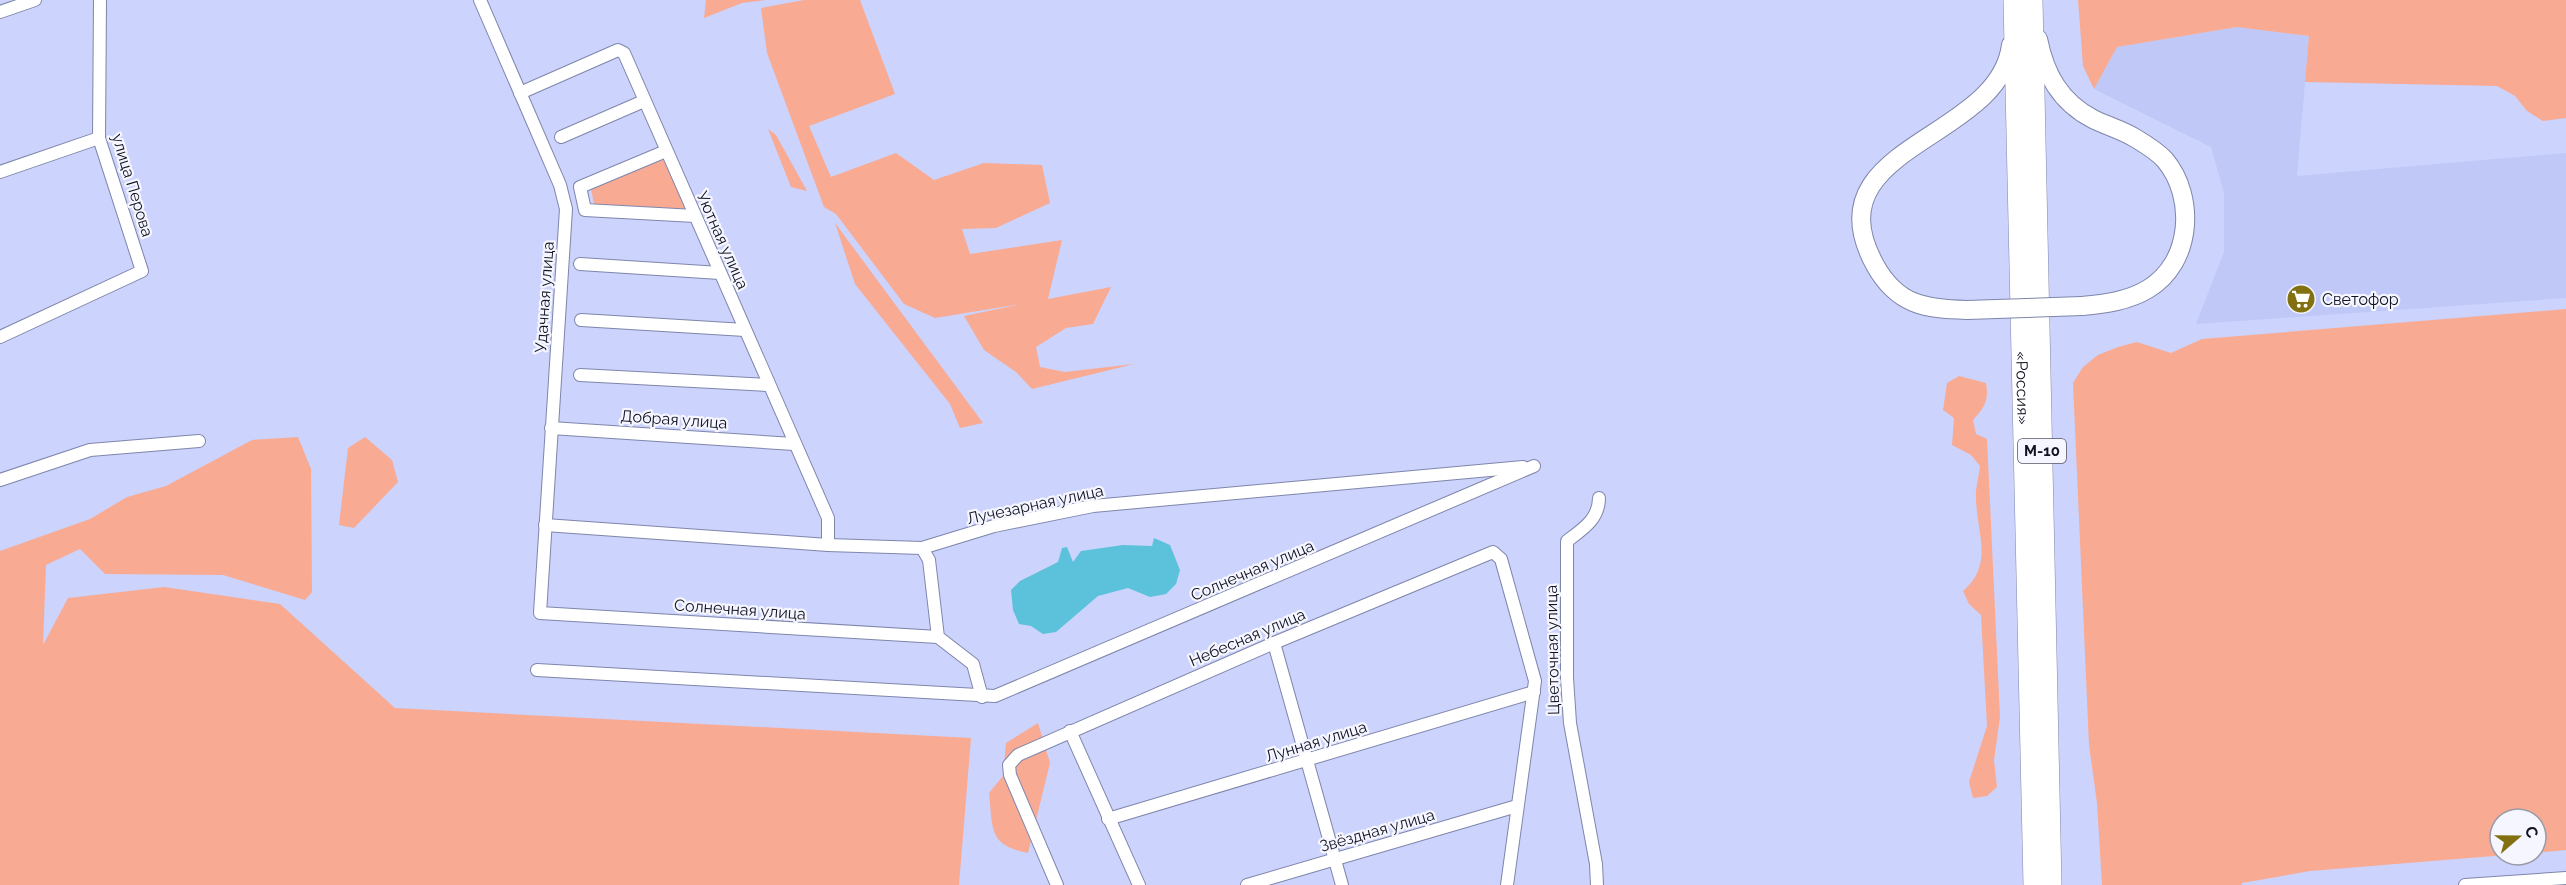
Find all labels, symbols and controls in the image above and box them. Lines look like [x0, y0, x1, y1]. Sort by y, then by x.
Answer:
street label: улица Перова [108, 131, 157, 239]
street label: Уютная улица [692, 188, 753, 292]
street label: Удачная улица [531, 241, 558, 353]
supermarket icon: Светофор [2285, 283, 2317, 315]
place label: Светофор [2322, 290, 2399, 309]
street label: «Россия» [2012, 351, 2033, 425]
street label: Добрая улица [620, 406, 728, 433]
road number: М-10 [2018, 439, 2066, 463]
street label: Лучезарная улица [965, 481, 1105, 528]
street label: Солнечная улица [1188, 536, 1317, 605]
street label: Цветочная улица [1542, 585, 1563, 715]
street label: Солнечная улица [674, 595, 806, 624]
street label: Небесная улица [1186, 604, 1308, 670]
street label: Лунная улица [1263, 717, 1369, 766]
street label: Звёздная улица [1318, 805, 1437, 856]
north arrow [2488, 807, 2548, 867]
text: С [2521, 824, 2542, 840]

